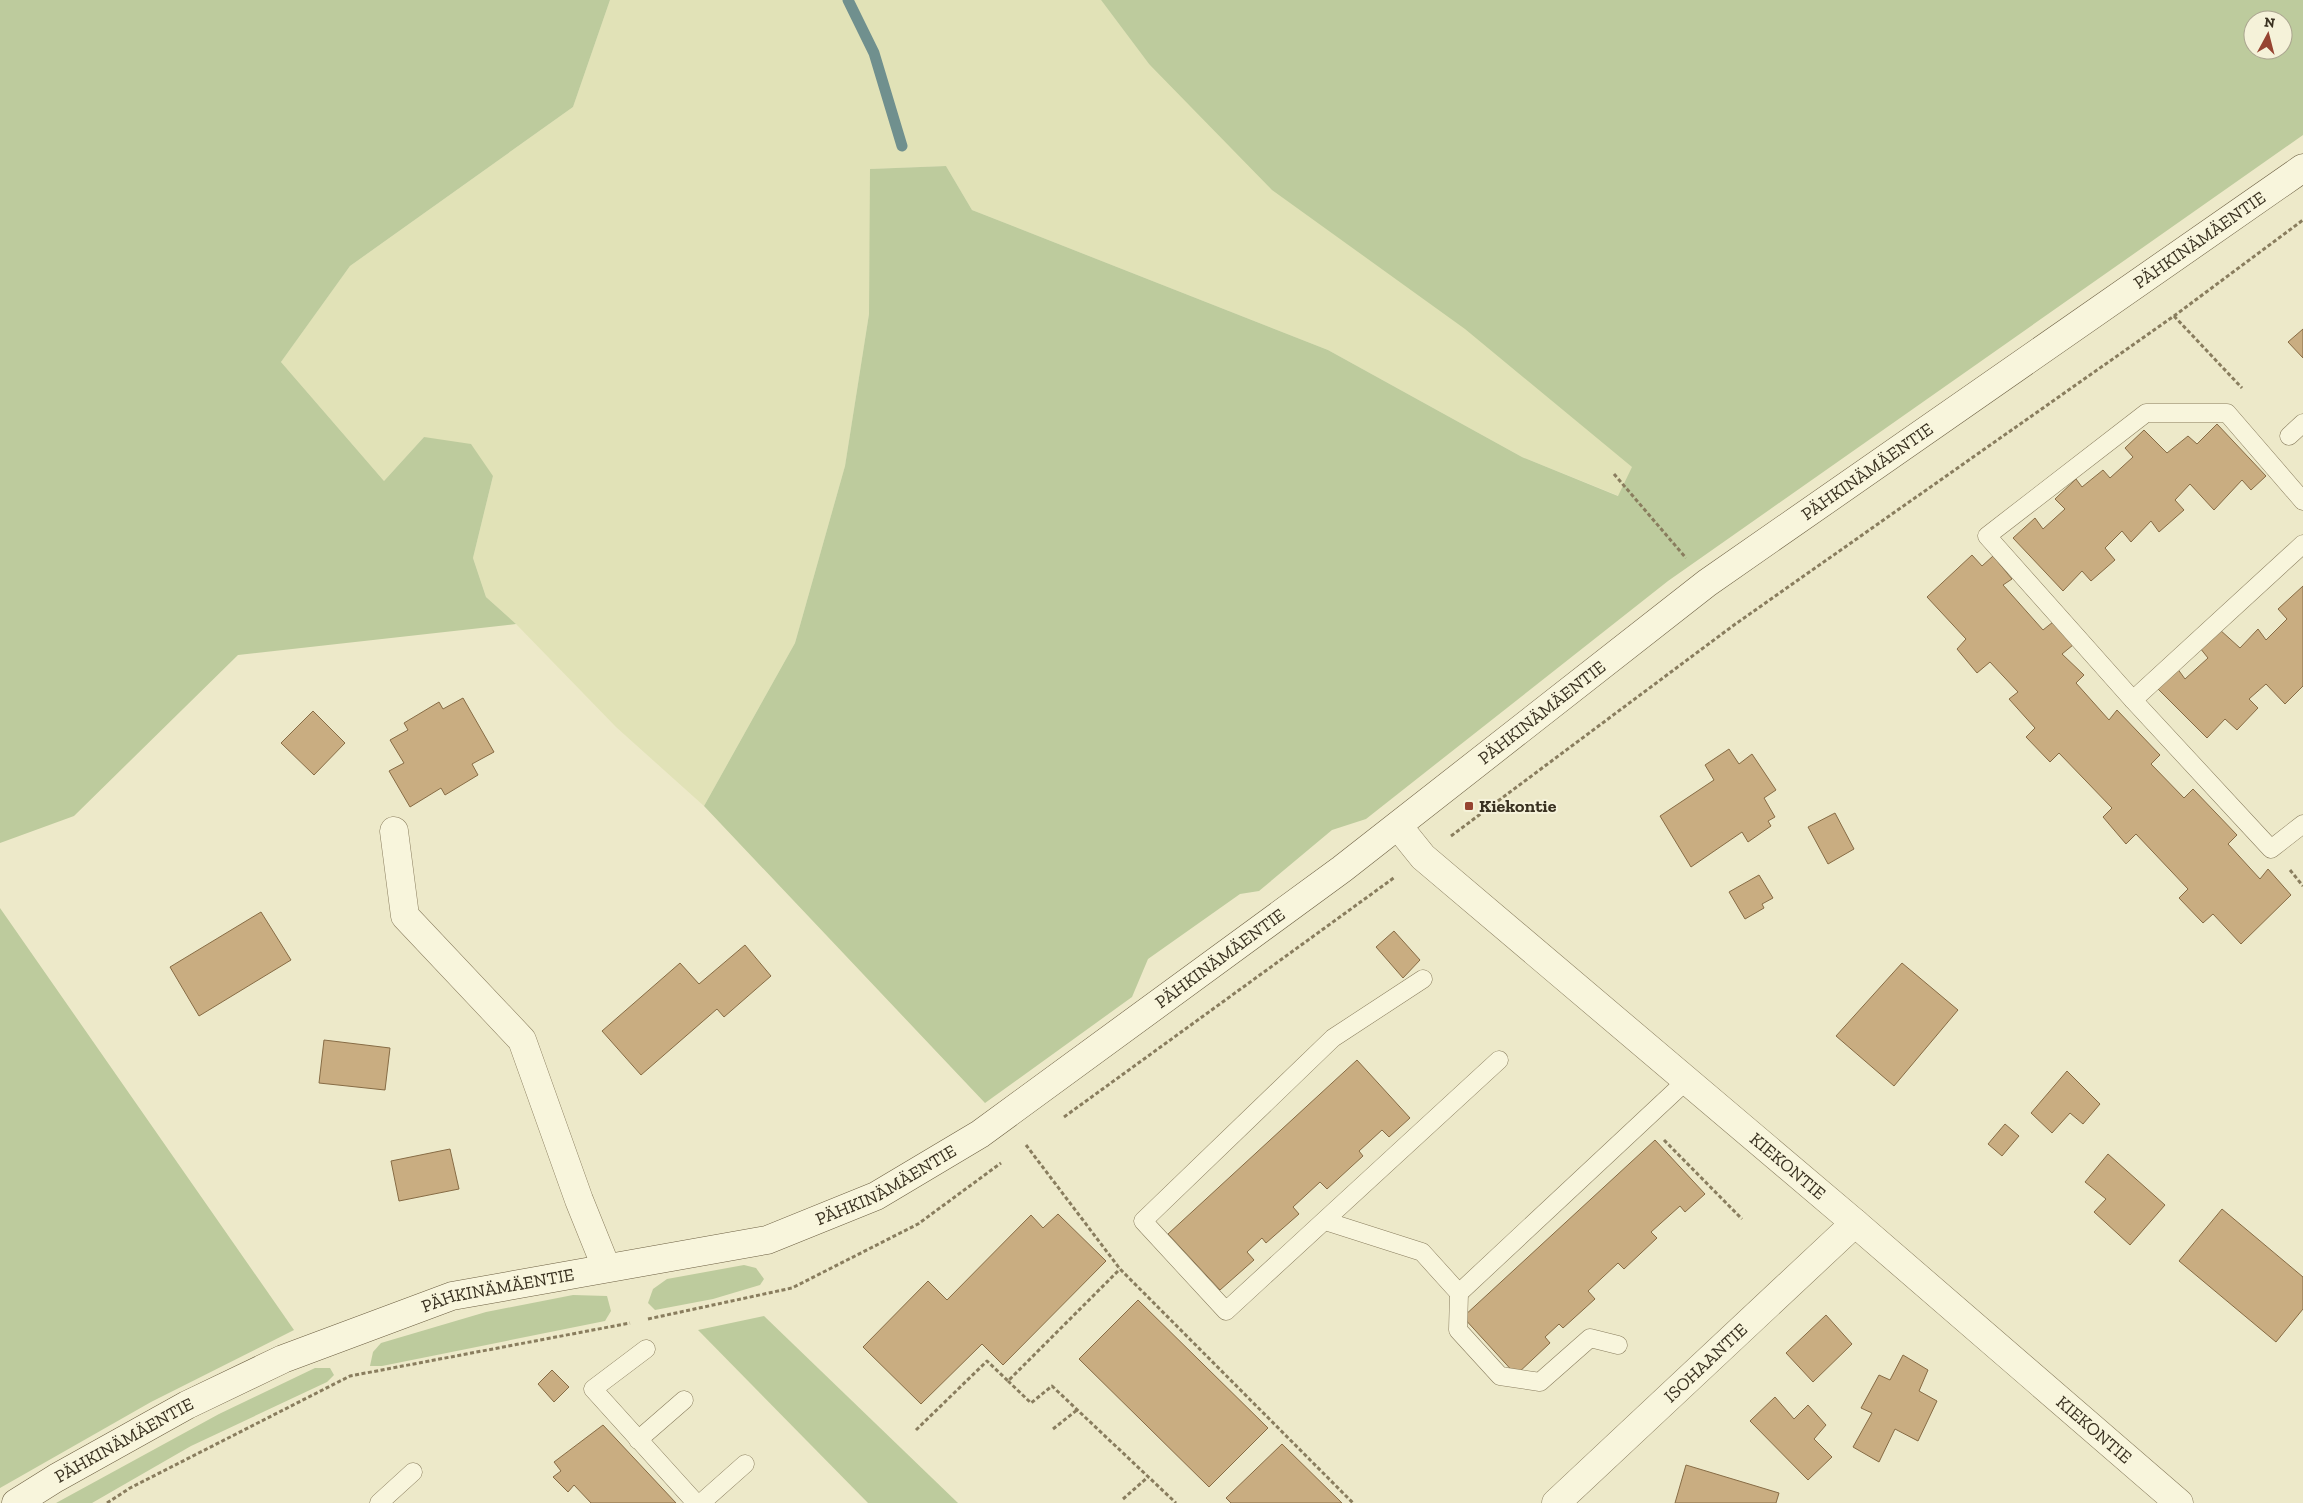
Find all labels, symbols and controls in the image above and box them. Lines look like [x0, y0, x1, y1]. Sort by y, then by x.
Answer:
north arrow [2243, 10, 2293, 60]
text: N [2263, 14, 2276, 32]
street label: PÄHKINÄMÄENTIE [2129, 187, 2270, 294]
street label: PÄHKINÄMÄENTIE [1797, 418, 1937, 525]
street label: PÄHKINÄMÄENTIE [1474, 656, 1610, 769]
place label: Kiekontie [1479, 795, 1557, 817]
marker: Kiekontie [1463, 800, 1475, 812]
street label: PÄHKINÄMÄENTIE [1151, 903, 1289, 1013]
street label: KIEKONTIE [1745, 1128, 1830, 1204]
street label: PÄHKINÄMÄENTIE [812, 1140, 960, 1230]
street label: PÄHKINÄMÄENTIE [418, 1263, 576, 1317]
street label: ISOHAANTIE [1659, 1319, 1752, 1407]
street label: KIEKONTIE [2052, 1391, 2136, 1468]
street label: PÄHKINÄMÄENTIE [51, 1393, 197, 1488]

